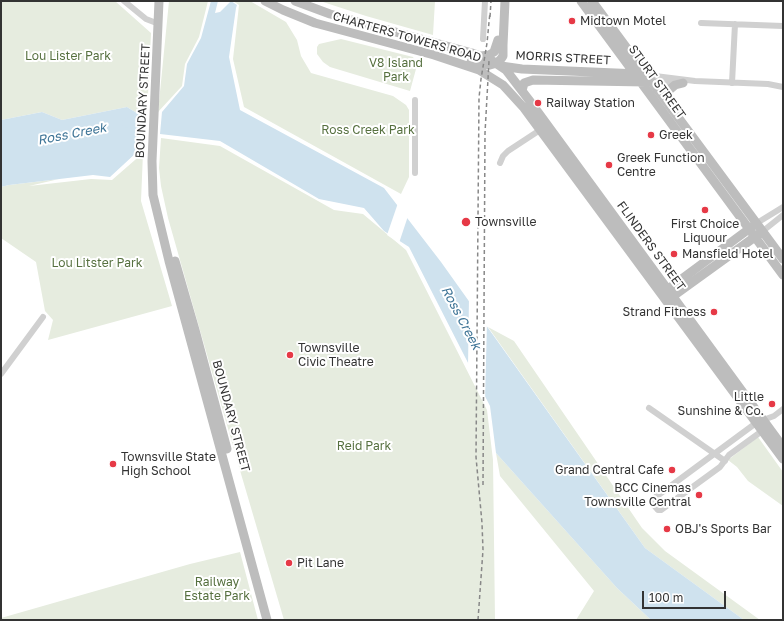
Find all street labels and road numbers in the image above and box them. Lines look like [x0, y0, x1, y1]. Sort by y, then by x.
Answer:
street label: CHARTERS TOWERS ROAD [331, 9, 483, 65]
street label: STURT STREET [625, 42, 689, 122]
street label: BOUNDARY STREET [133, 43, 153, 159]
street label: MORRIS STREET [515, 48, 611, 68]
street label: FLINDERS STREET [614, 199, 688, 293]
street label: BOUNDARY STREET [209, 359, 253, 473]

